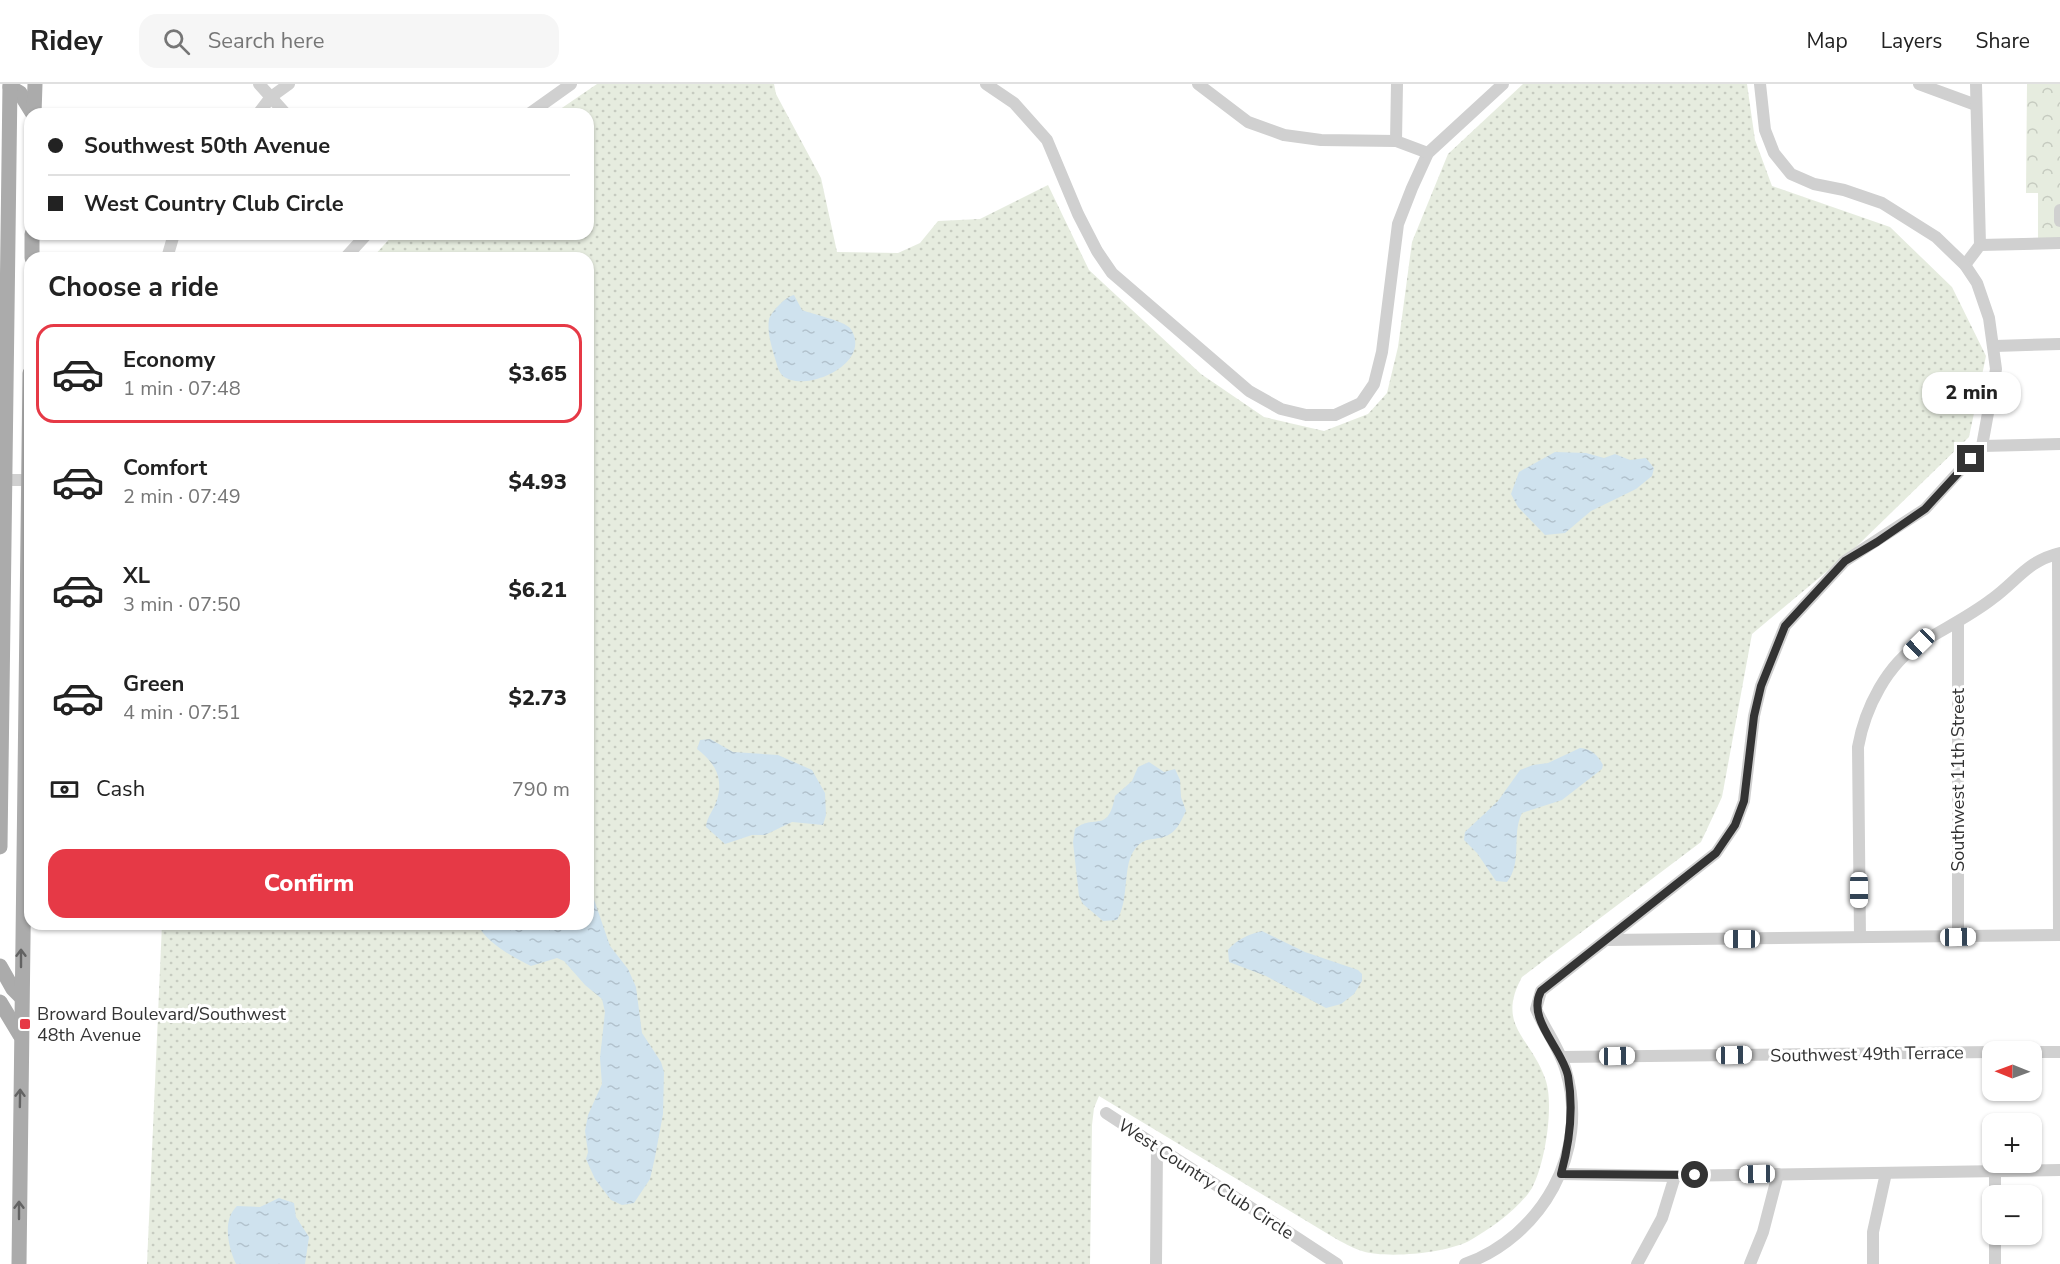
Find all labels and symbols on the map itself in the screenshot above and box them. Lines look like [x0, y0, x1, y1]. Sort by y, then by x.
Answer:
callout: 2 min [1922, 372, 2020, 414]
route end [1957, 445, 1984, 472]
car [1900, 625, 1938, 663]
street label: Southwest 11th Street [1946, 688, 1970, 872]
car [1850, 872, 1868, 908]
car [1940, 928, 1976, 946]
car [1724, 930, 1760, 948]
one-way arrow [16, 949, 27, 969]
place label: Broward Boulevard/Southwest 48th Avenue [37, 1002, 287, 1047]
marker: Broward Boulevard/Southwest 48th Avenue [18, 1017, 32, 1031]
street label: Southwest 49th Terrace [1770, 1040, 1964, 1068]
north arrow [1982, 1041, 2042, 1101]
car [1716, 1046, 1752, 1064]
car [1599, 1047, 1635, 1065]
one-way arrow [14, 1089, 26, 1109]
street label: West Country Club Circle [1113, 1113, 1299, 1245]
route start [1681, 1161, 1708, 1188]
car [1739, 1165, 1775, 1183]
one-way arrow [14, 1201, 25, 1221]

